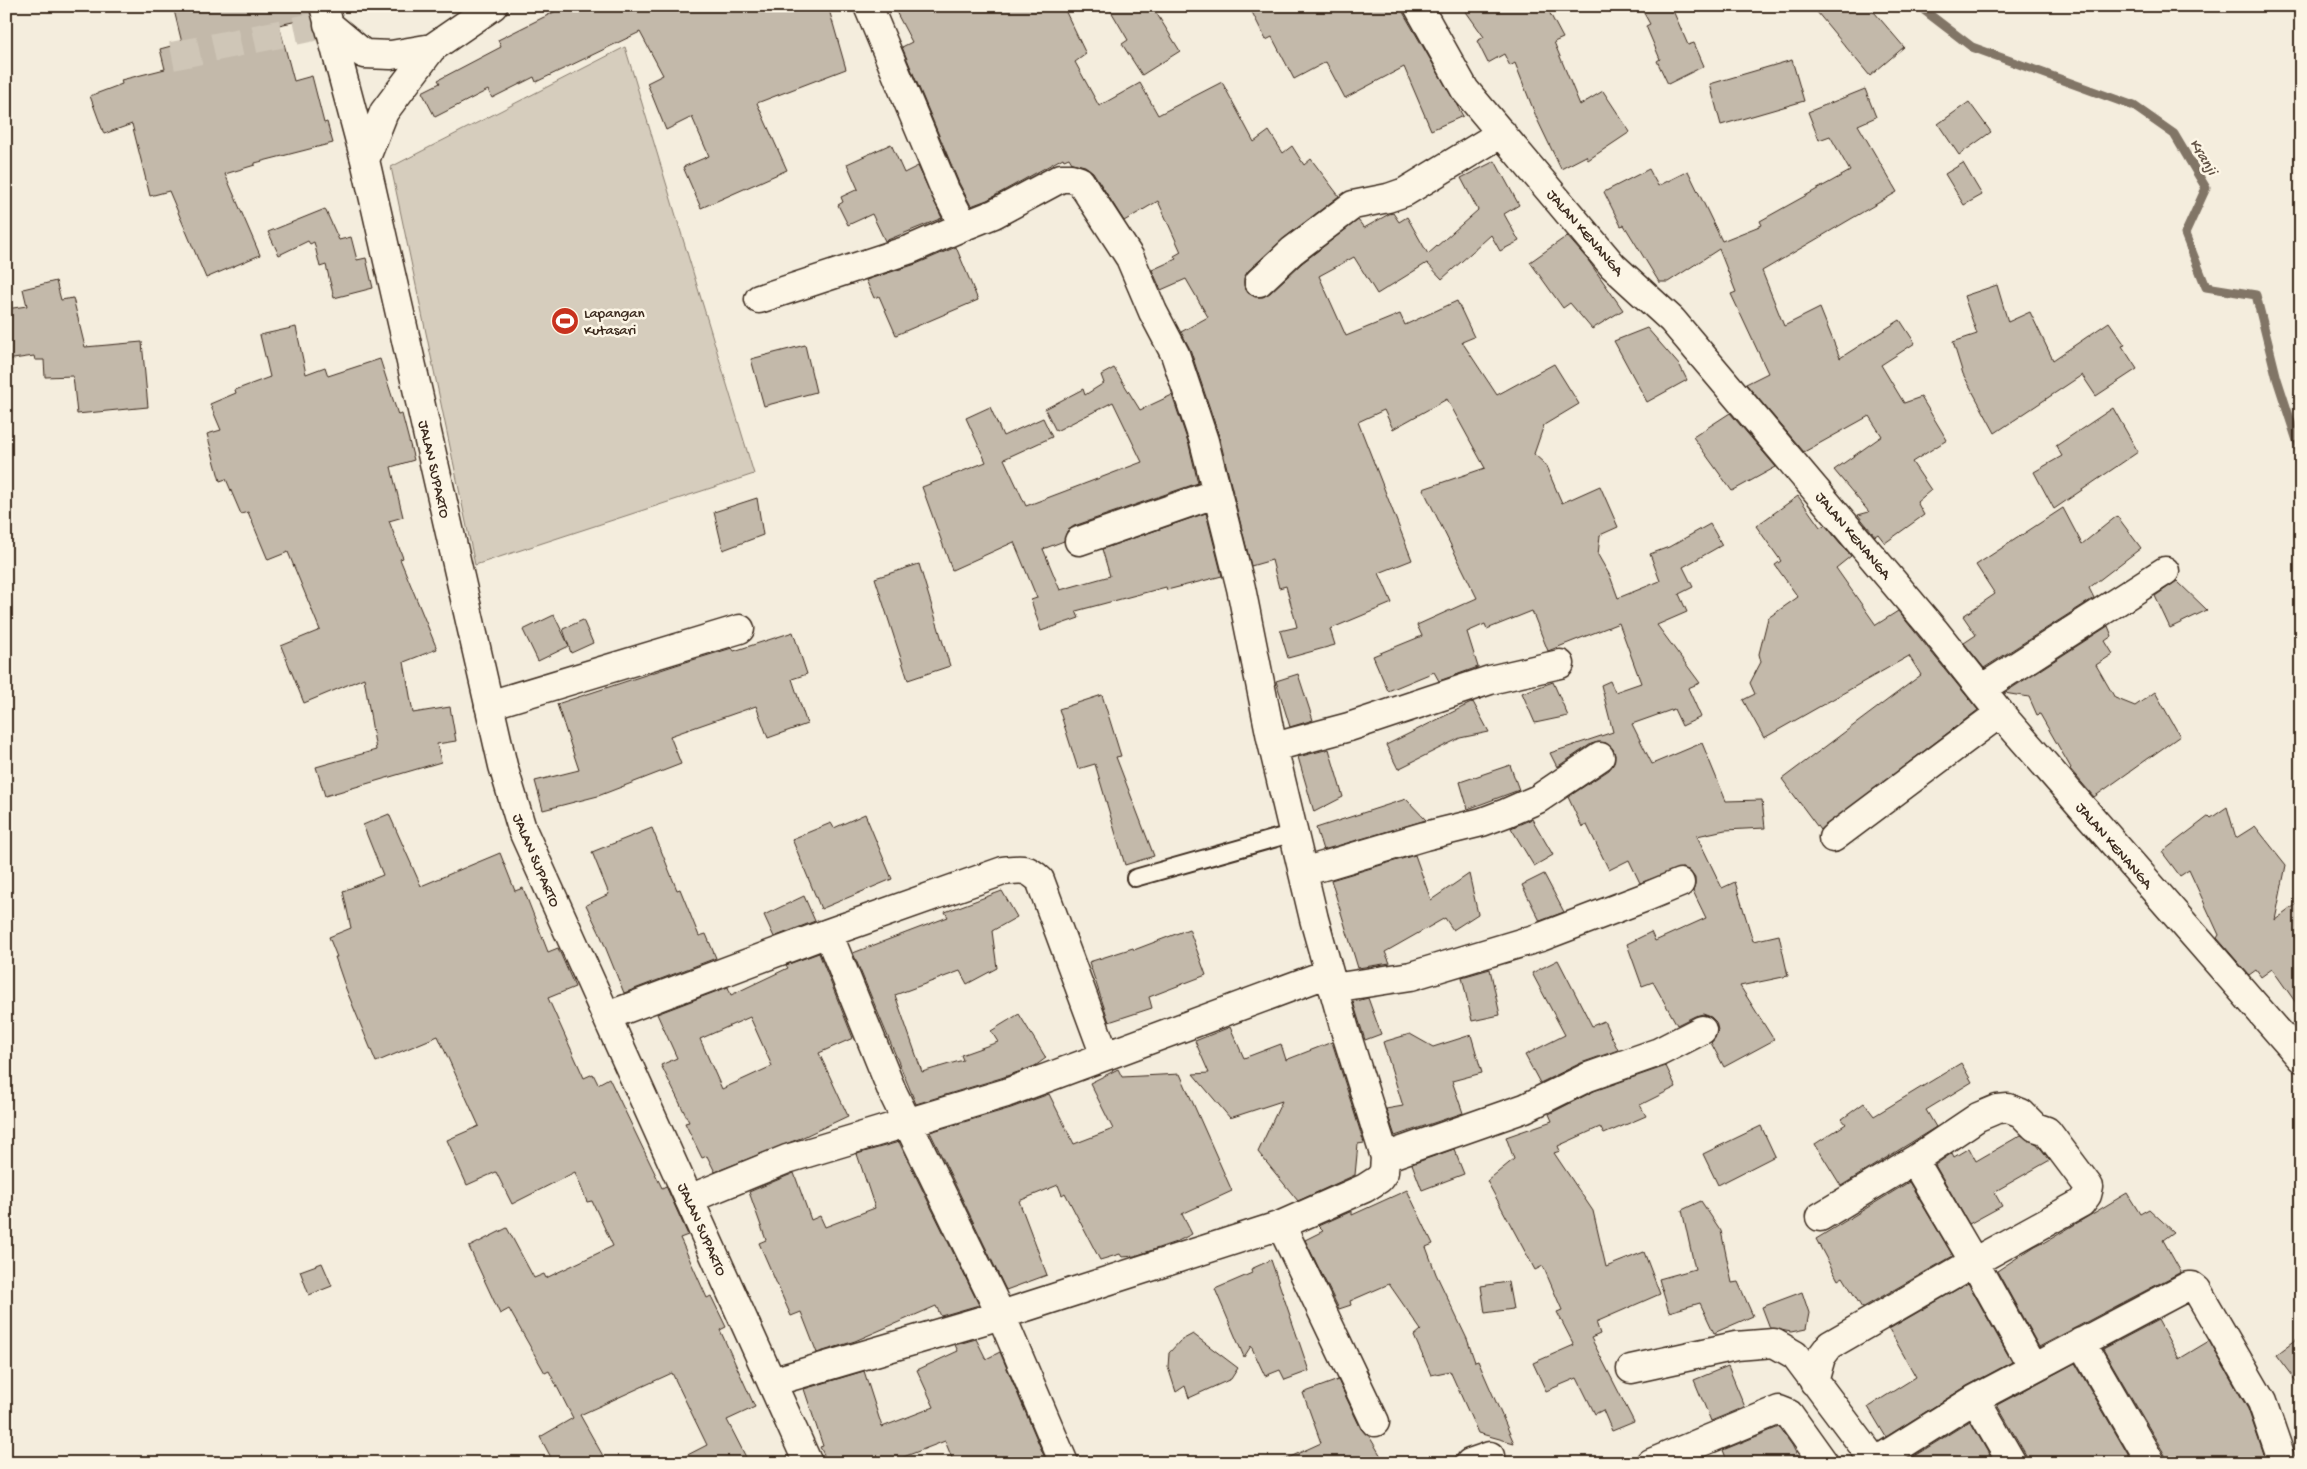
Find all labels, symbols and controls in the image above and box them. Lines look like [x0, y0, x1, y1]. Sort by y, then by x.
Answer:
water label: Kranji [2184, 136, 2221, 181]
street label: JALAN KENANGA [1542, 186, 1628, 281]
place label: Lapangan Kutasari [584, 305, 645, 340]
sports icon: Lapangan Kutasari [550, 306, 580, 336]
street label: JALAN SUPARTO [413, 419, 453, 520]
street label: JALAN KENANGA [1811, 489, 1895, 585]
street label: JALAN KENANGA [2071, 799, 2157, 894]
street label: JALAN SUPARTO [507, 811, 563, 910]
street label: JALAN SUPARTO [673, 1181, 730, 1279]

